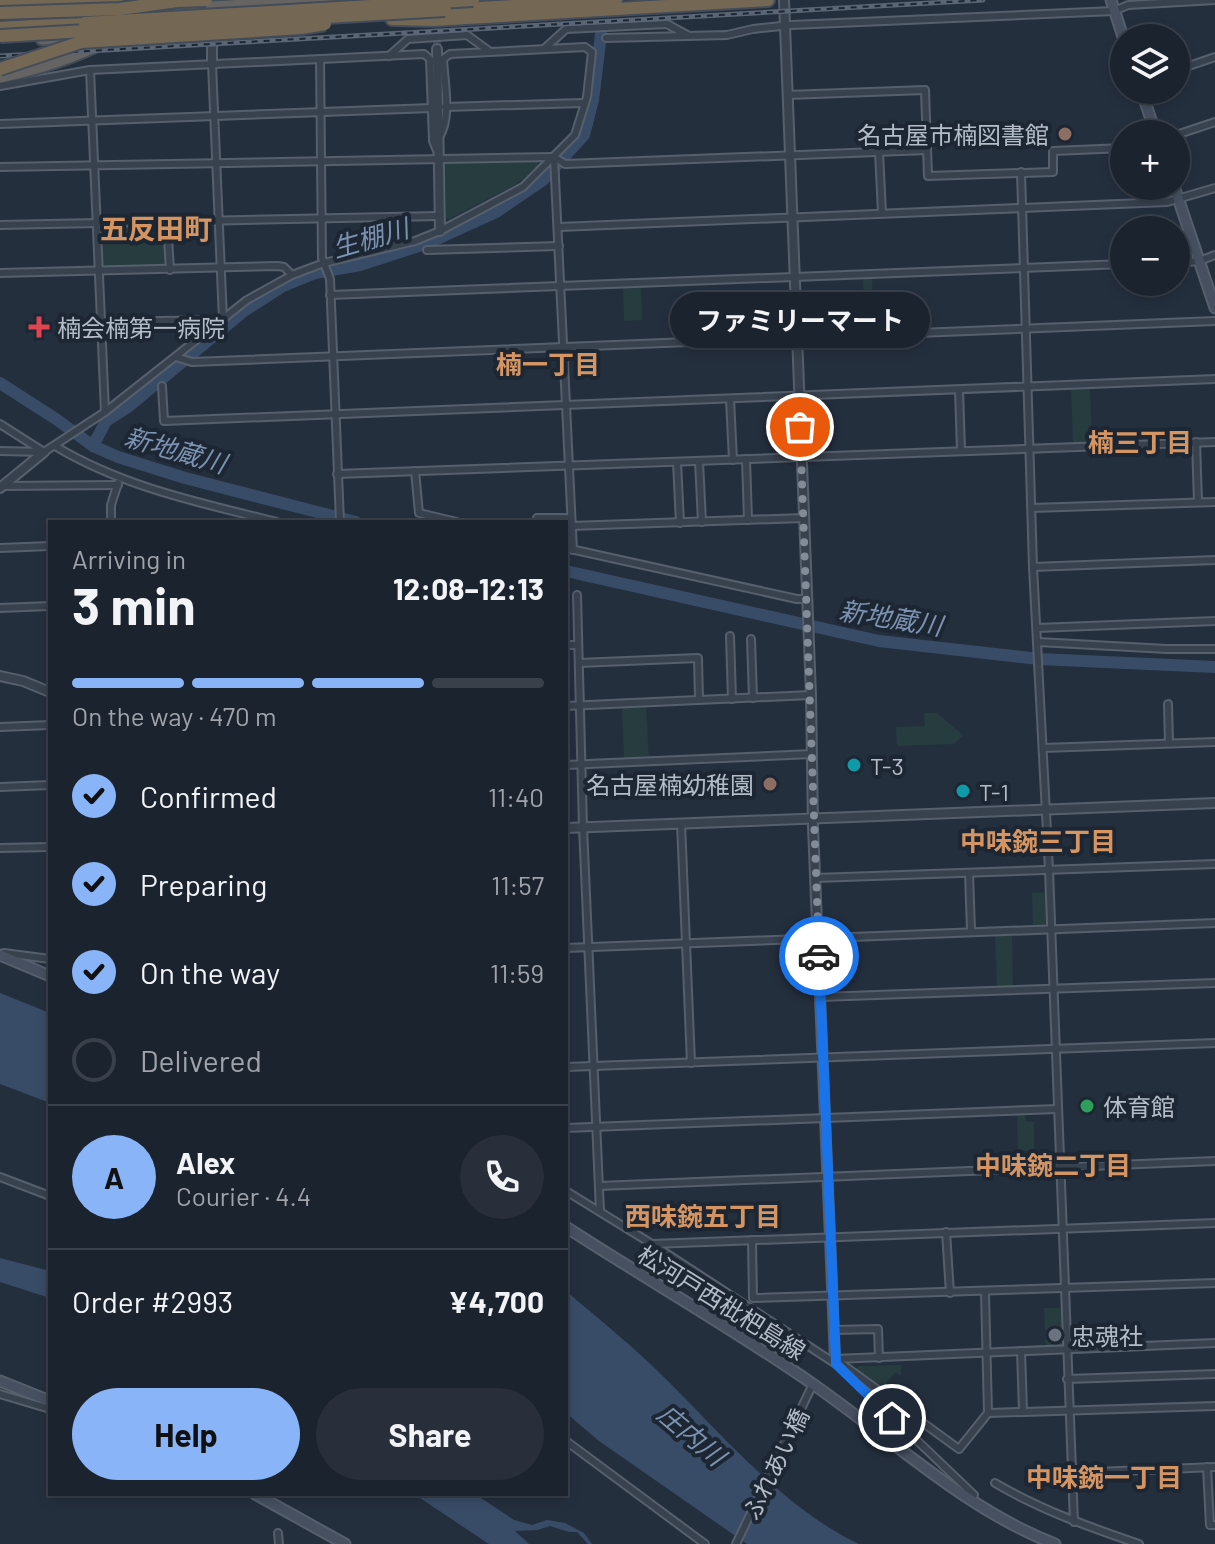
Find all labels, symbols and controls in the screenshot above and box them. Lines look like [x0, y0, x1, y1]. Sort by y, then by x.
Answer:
map controls [1110, 24, 1190, 296]
button: layers [1110, 24, 1190, 104]
place label: 名古屋市楠図書館 [857, 120, 1049, 149]
button: + [1110, 120, 1190, 200]
marker: 名古屋市楠図書館 [1056, 125, 1074, 143]
district label: 五反田町 [100, 211, 212, 245]
water label: 生棚川 [328, 211, 415, 263]
button: − [1110, 216, 1190, 296]
callout: ファミリーマート [670, 291, 930, 347]
text: ファミリーマート [696, 304, 904, 335]
place label: 楠会楠第一病院 [57, 313, 225, 342]
marker: 楠会楠第一病院 [28, 316, 50, 338]
district label: 楠一丁目 [496, 348, 600, 379]
pin [766, 393, 834, 461]
icon: bag [778, 405, 822, 449]
water label: 新地蔵川 [122, 420, 233, 479]
district label: 楠三丁目 [1088, 426, 1192, 457]
text: Arriving in [72, 543, 186, 574]
text: 12:08–12:13 [393, 570, 544, 606]
text: 3 min [72, 573, 196, 635]
water label: 新地蔵川 [837, 594, 948, 641]
text: On the way · 470 m [72, 700, 276, 731]
place label: T-3 [870, 751, 904, 780]
marker: T-3 [845, 756, 863, 774]
place label: 名古屋楠幼稚園 [586, 770, 754, 799]
icon: check [72, 774, 116, 818]
marker: 名古屋楠幼稚園 [761, 775, 779, 793]
place label: T-1 [979, 777, 1009, 806]
text: Confirmed [140, 778, 277, 814]
text: 11:40 [488, 781, 544, 812]
marker: T-1 [954, 782, 972, 800]
district label: 中味鋺三丁目 [960, 825, 1116, 856]
icon: check [72, 862, 116, 906]
text: Preparing [140, 866, 267, 902]
text: 11:57 [491, 869, 544, 900]
courier [779, 916, 859, 996]
icon: car [797, 934, 841, 978]
icon: check [72, 950, 116, 994]
text: On the way [140, 954, 280, 990]
text: 11:59 [490, 957, 544, 988]
text: Delivered [140, 1042, 262, 1078]
place label: 体育館 [1103, 1092, 1175, 1121]
marker: 体育館 [1078, 1097, 1096, 1115]
button: phone [460, 1135, 544, 1219]
text: Alex [176, 1144, 235, 1180]
district label: 中味鋺二丁目 [975, 1149, 1131, 1180]
text: A [104, 1159, 124, 1195]
text: Courier · 4.4 [176, 1180, 311, 1211]
district label: 西味鋺五丁目 [625, 1200, 781, 1231]
street label: 松河戸西枇杷島線 [633, 1239, 811, 1365]
text: Order #2993 [72, 1283, 233, 1319]
text: ¥4,700 [448, 1283, 544, 1319]
place label: 忠魂社 [1071, 1321, 1143, 1350]
marker: 忠魂社 [1046, 1326, 1064, 1344]
pin [858, 1384, 926, 1452]
button: Help [72, 1388, 300, 1480]
button: Share [316, 1388, 544, 1480]
icon: home [870, 1396, 914, 1440]
water label: 庄内川 [652, 1397, 734, 1473]
street label: ふれあい橋 [736, 1404, 814, 1524]
district label: 中味鋺一丁目 [1026, 1461, 1182, 1492]

